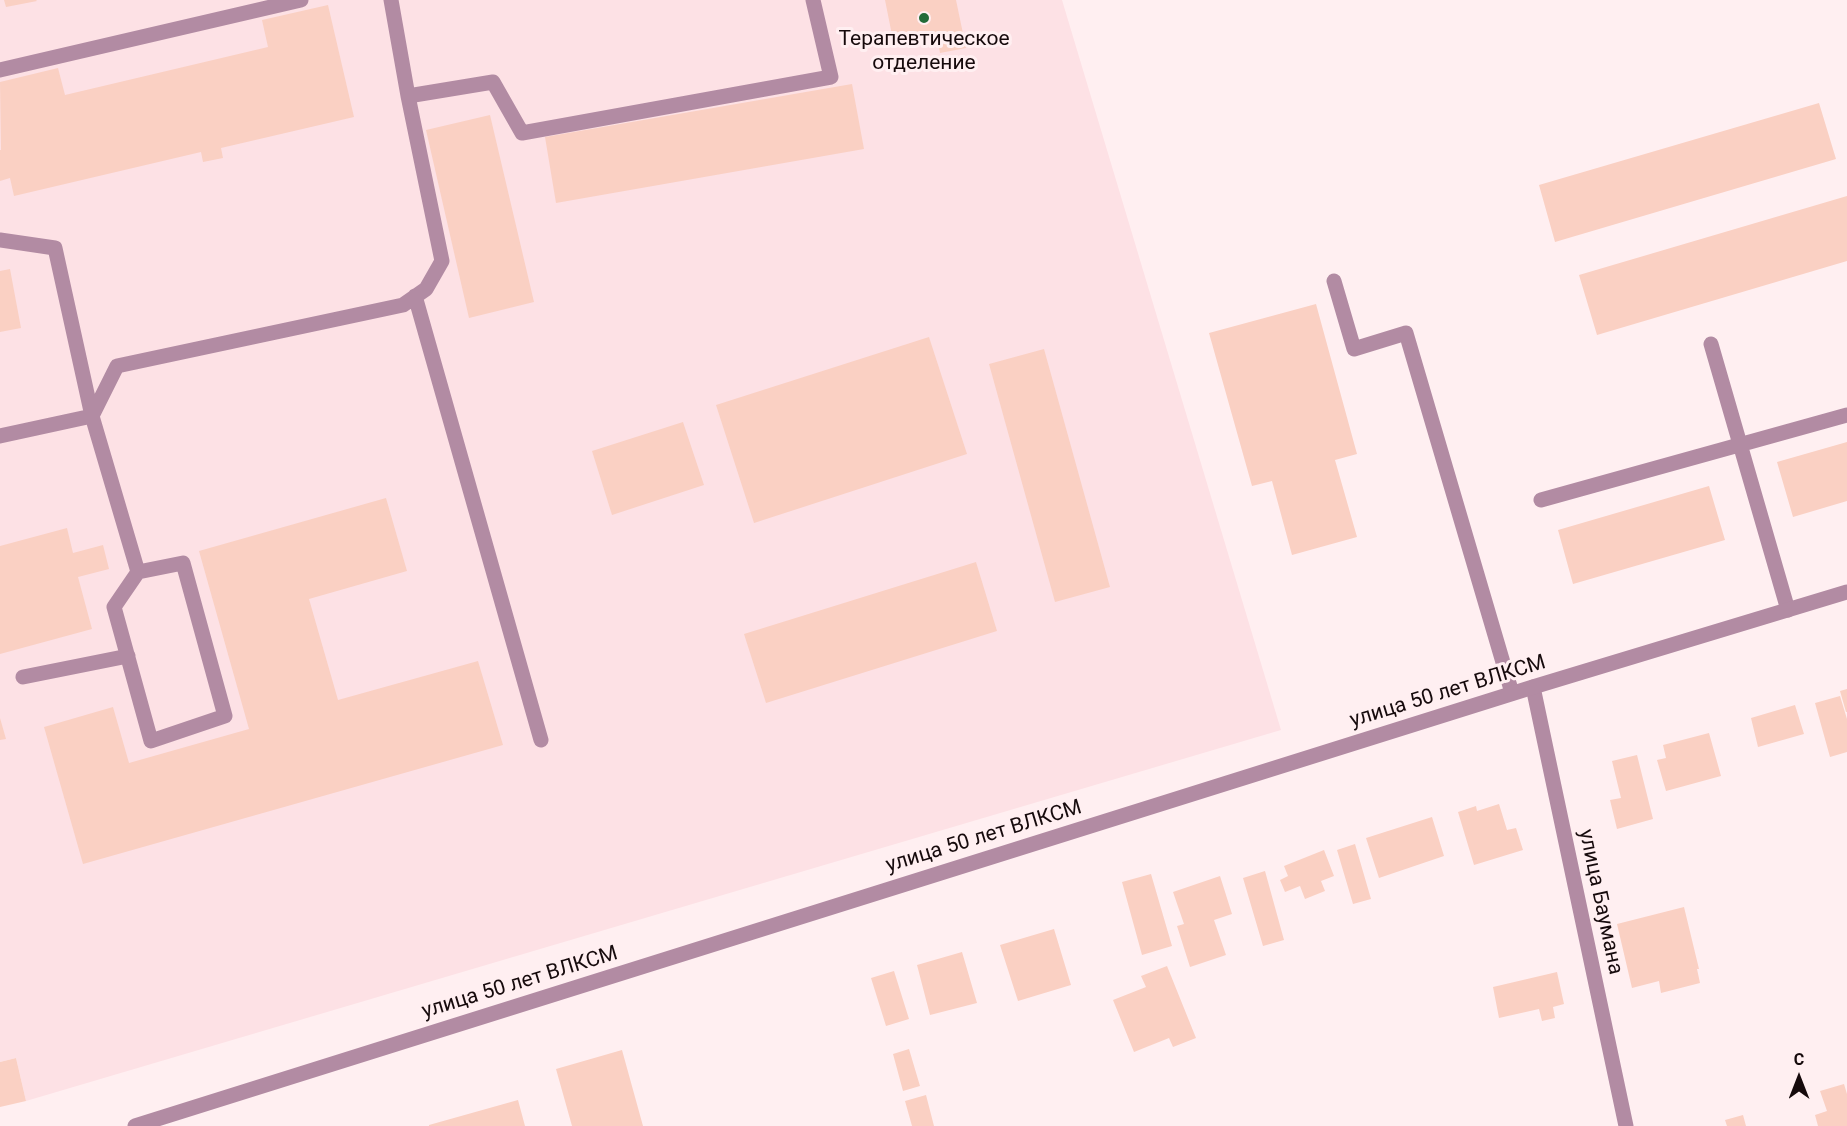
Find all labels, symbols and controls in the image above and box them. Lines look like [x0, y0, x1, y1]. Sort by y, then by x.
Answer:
marker: Терапевтическое отделение [917, 11, 931, 25]
place label: Терапевтическое отделение [838, 27, 1010, 77]
street label: улица 50 лет ВЛКСМ [1347, 650, 1549, 734]
street label: улица 50 лет ВЛКСМ [883, 795, 1085, 879]
street label: улица Баумана [1572, 827, 1628, 977]
street label: улица 50 лет ВЛКСМ [419, 941, 621, 1025]
north arrow [1769, 1048, 1829, 1108]
text: С [1794, 1050, 1804, 1069]

